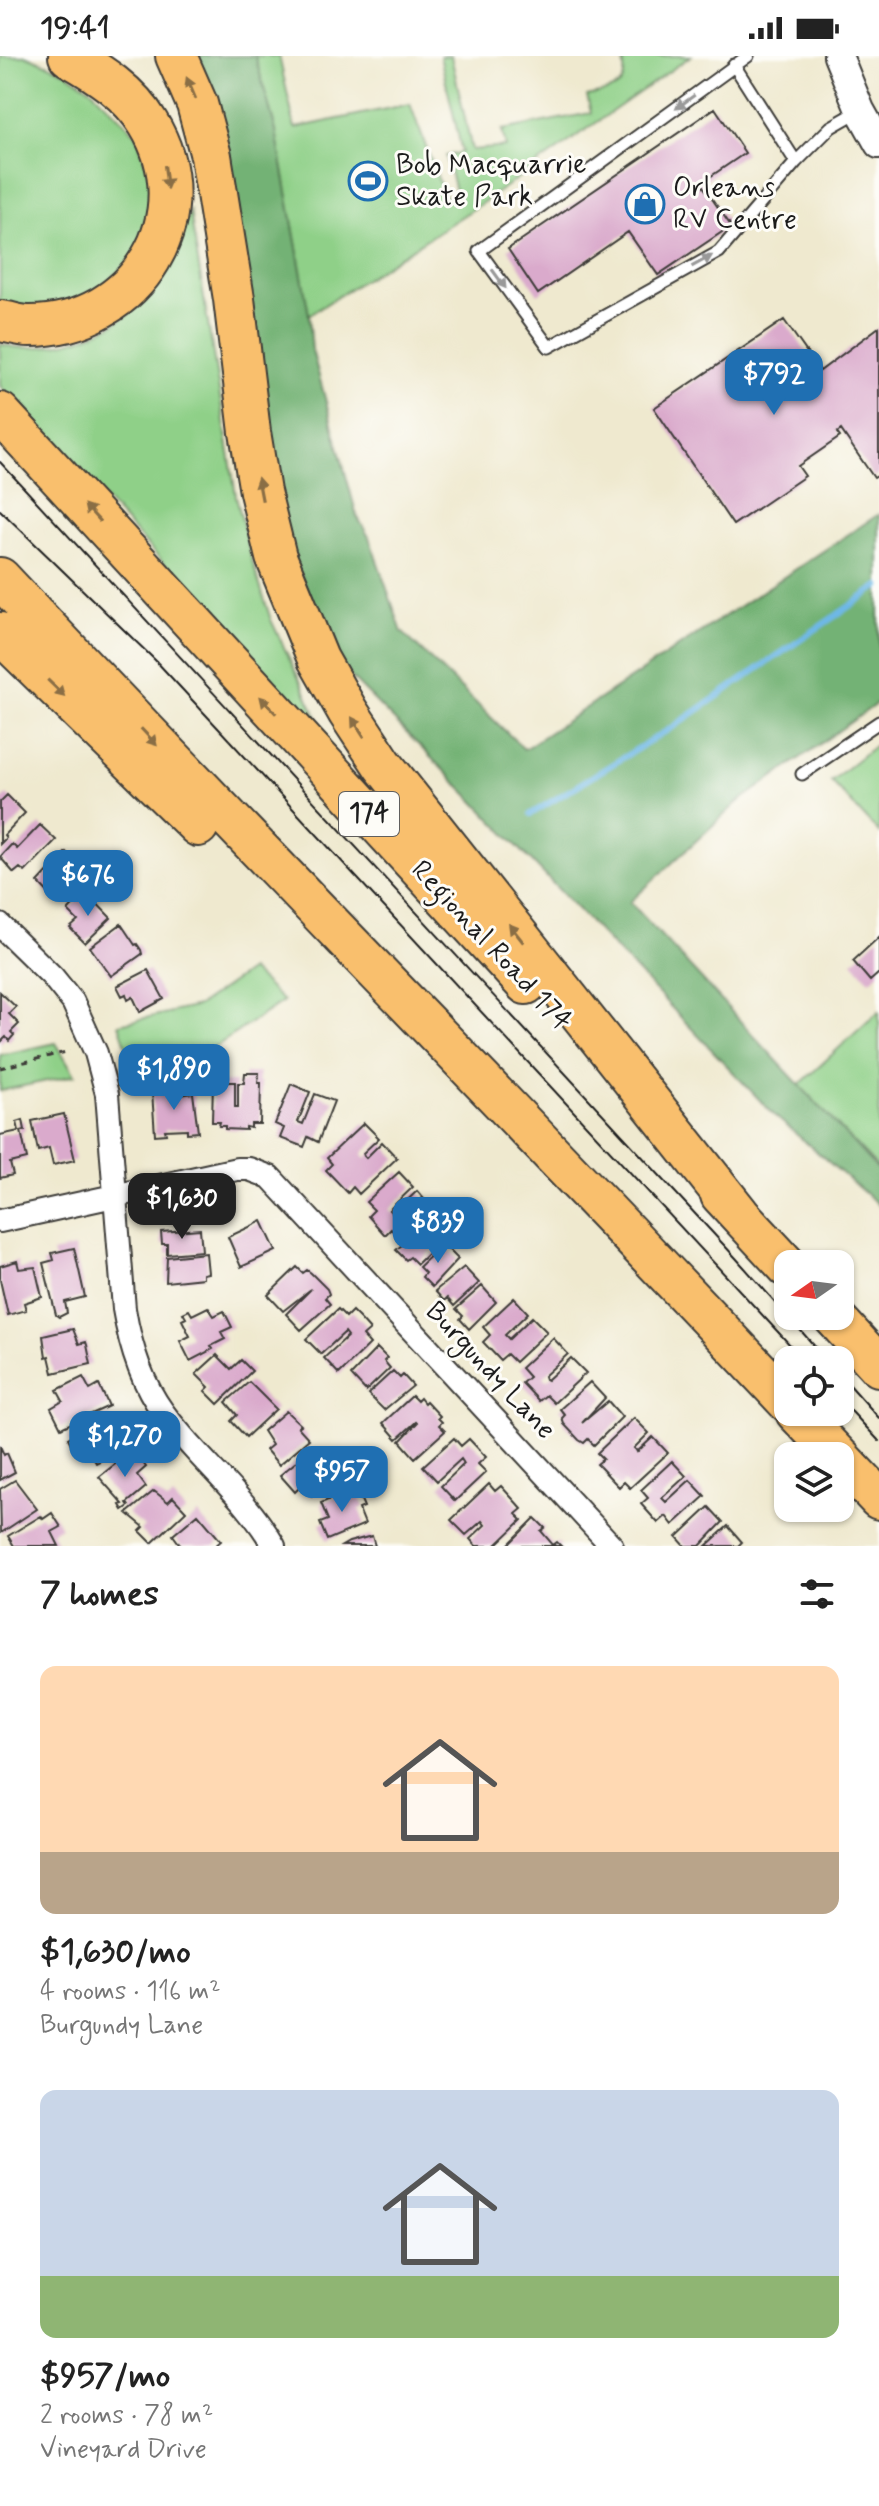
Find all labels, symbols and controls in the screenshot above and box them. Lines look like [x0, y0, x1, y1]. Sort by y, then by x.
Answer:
text: 19:41 [40, 9, 110, 48]
one-way arrow [184, 76, 197, 100]
one-way arrow [674, 93, 695, 109]
place label: Bob Macquarrie Skate Park [396, 147, 586, 216]
sports icon: Bob Macquarrie Skate Park [347, 160, 389, 202]
one-way arrow [160, 165, 173, 190]
place label: Orleans RV Centre [673, 170, 797, 239]
shop icon: Orleans RV Centre [624, 183, 666, 225]
one-way arrow [691, 254, 713, 268]
one-way arrow [491, 268, 507, 289]
pin: $792 [727, 349, 821, 417]
text: $792 [743, 358, 805, 392]
one-way arrow [253, 476, 265, 501]
one-way arrow [83, 504, 101, 523]
one-way arrow [46, 678, 65, 696]
one-way arrow [259, 695, 277, 714]
one-way arrow [351, 717, 366, 738]
one-way arrow [140, 727, 158, 746]
road number: 174 [339, 792, 399, 836]
pin: $676 [41, 850, 135, 918]
street label: Regional Road 174 [400, 853, 580, 1041]
text: $676 [61, 859, 115, 893]
one-way arrow [508, 923, 525, 944]
pin: $1,890 [109, 1044, 239, 1112]
text: $1,890 [136, 1053, 212, 1087]
pin: $1,630 [117, 1173, 247, 1241]
text: $1,630 [146, 1182, 218, 1216]
pin: $839 [391, 1197, 485, 1265]
text: $839 [411, 1206, 465, 1240]
north arrow [774, 1250, 854, 1330]
map controls [774, 1250, 854, 1522]
street label: Burgundy Lane [415, 1294, 563, 1449]
button: locate [774, 1346, 854, 1426]
pin: $1,270 [60, 1411, 190, 1479]
text: $1,270 [87, 1420, 163, 1454]
button: layers [774, 1442, 854, 1522]
pin: $957 [295, 1446, 389, 1514]
text: $957 [314, 1455, 370, 1489]
text: 7 homes [40, 1572, 159, 1617]
icon: filters [795, 1572, 839, 1616]
icon: home [368, 1718, 512, 1862]
text: $1,630/mo [40, 1930, 191, 1975]
text: 4 rooms · 116 m² [40, 1975, 221, 2009]
text: Burgundy Lane [40, 2009, 203, 2043]
icon: home [368, 2142, 512, 2286]
text: $957/mo [40, 2354, 170, 2399]
text: 2 rooms · 78 m² [40, 2399, 213, 2433]
text: Vineyard Drive [40, 2433, 207, 2467]

